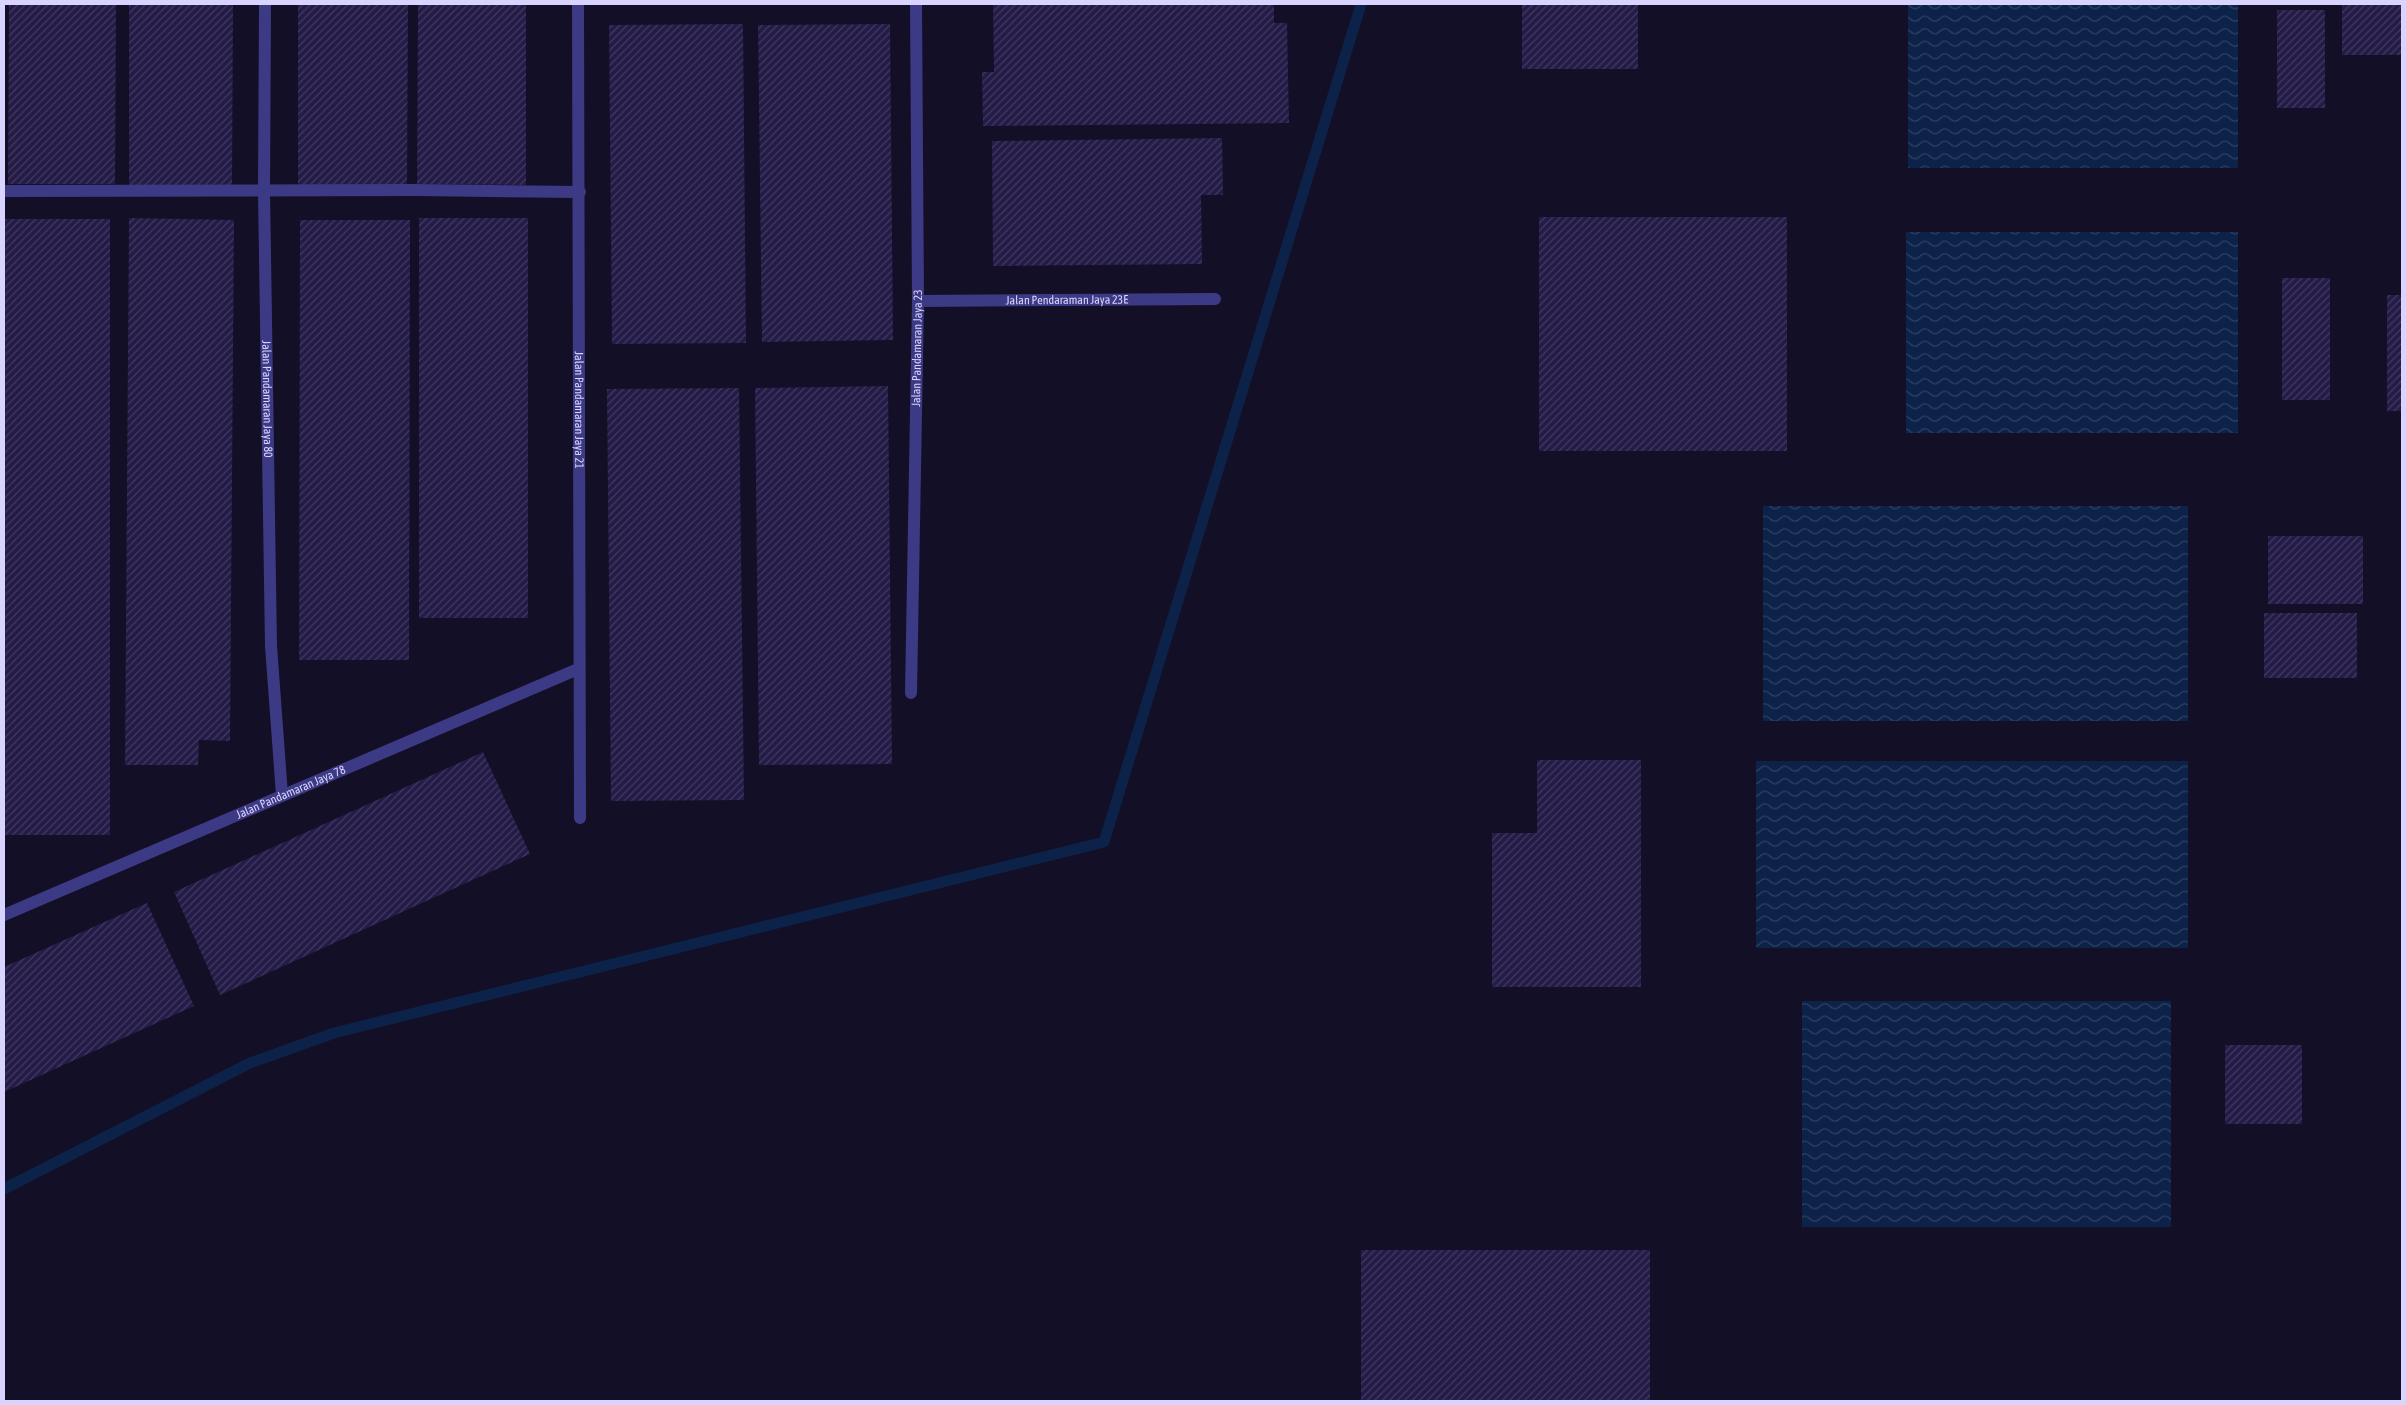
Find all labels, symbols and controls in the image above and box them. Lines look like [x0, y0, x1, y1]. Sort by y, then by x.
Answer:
street label: Jalan Pandamaran Jaya 23 [909, 289, 925, 407]
street label: Jalan Pendaraman Jaya 23E [1006, 293, 1128, 307]
street label: Jalan Pandamaran Jaya 80 [259, 340, 275, 458]
street label: Jalan Pandamaran Jaya 21 [572, 351, 586, 469]
street label: Jalan Pandamaran Jaya 78 [234, 762, 348, 822]

